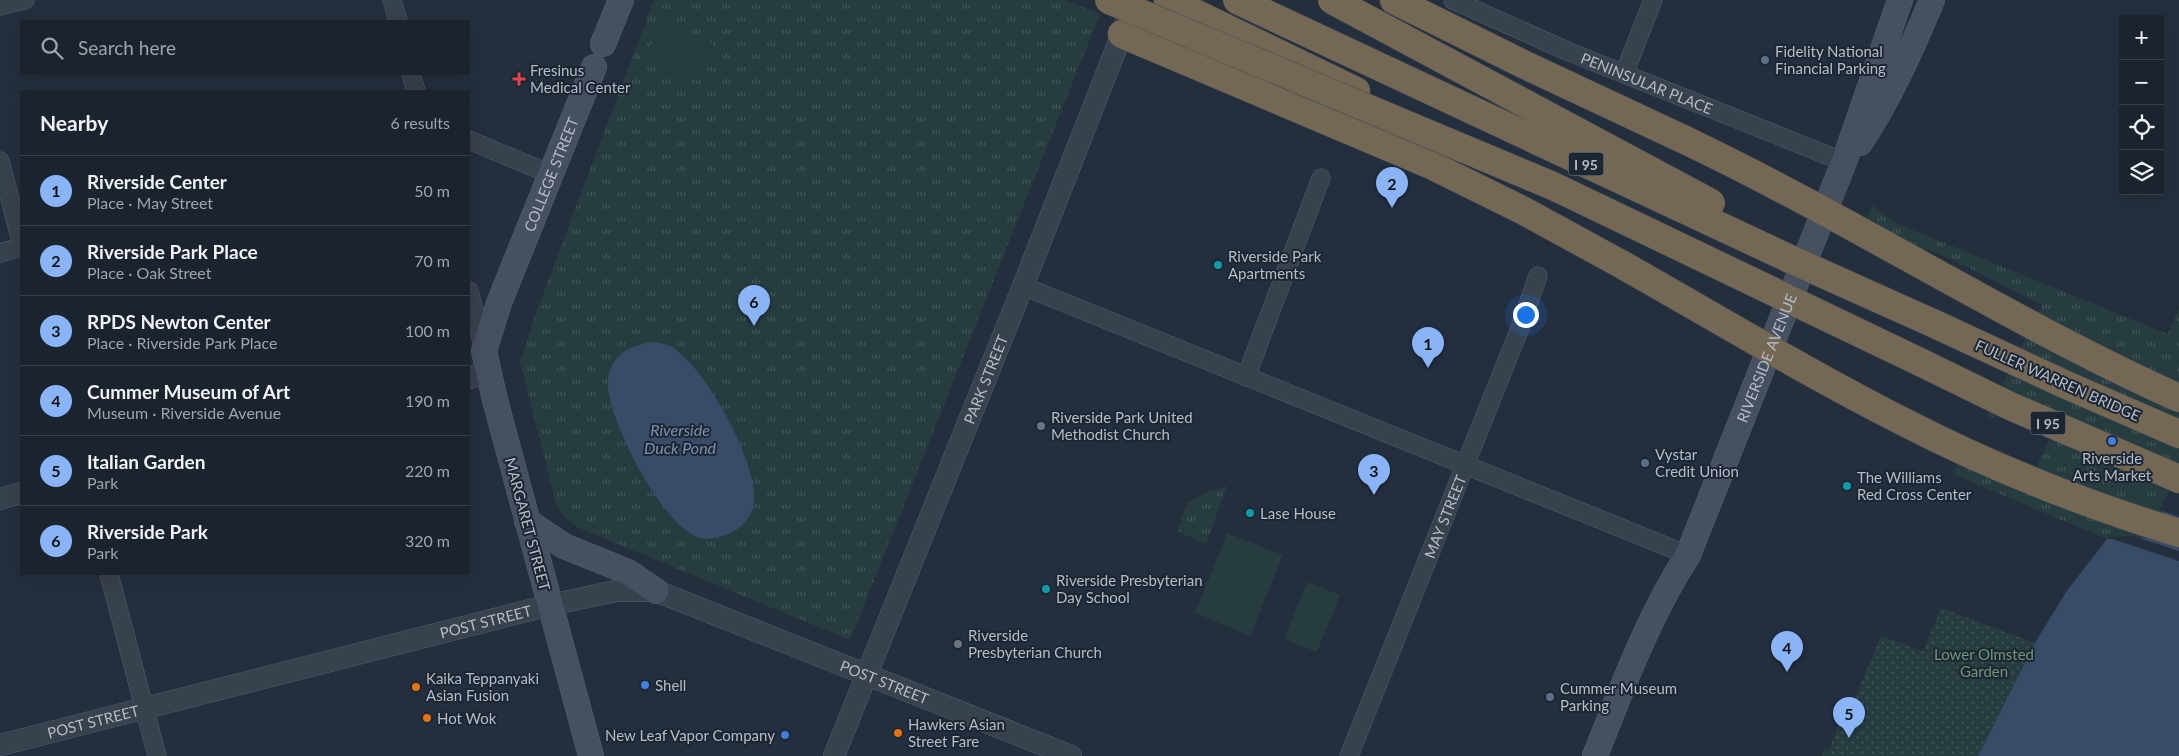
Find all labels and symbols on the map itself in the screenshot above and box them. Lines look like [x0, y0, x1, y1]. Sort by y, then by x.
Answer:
place label: Fidelity National Financial Parking [1775, 42, 1886, 77]
street label: PENINSULAR PLACE [1578, 49, 1715, 117]
marker: Fidelity National Financial Parking [1759, 54, 1771, 66]
place label: Fresinus Medical Center [530, 61, 631, 96]
marker: Fresinus Medical Center [512, 72, 526, 86]
street label: COLLEGE STREET [520, 114, 582, 234]
road number: I 95 [1568, 152, 1604, 175]
pin: 2 [1376, 167, 1408, 208]
place label: Riverside Park Apartments [1228, 247, 1322, 282]
marker: Riverside Park Apartments [1212, 259, 1224, 271]
pin: 6 [738, 285, 770, 326]
street label: RIVERSIDE AVENUE [1733, 291, 1800, 425]
your location [1513, 302, 1539, 328]
pin: 1 [1412, 327, 1444, 368]
street label: PARK STREET [960, 332, 1011, 426]
street label: FULLER WARREN BRIDGE [1973, 335, 2143, 425]
place label: Riverside Park United Methodist Church [1051, 408, 1193, 443]
road number: I 95 [2030, 412, 2066, 434]
water label: Riverside Duck Pond [644, 420, 717, 457]
marker: Riverside Park United Methodist Church [1035, 420, 1047, 432]
marker: Riverside Arts Market [2106, 435, 2118, 447]
place label: Vystar Credit Union [1655, 445, 1739, 480]
place label: Riverside Arts Market [2073, 449, 2152, 484]
pin: 3 [1358, 454, 1390, 495]
street label: MARGARET STREET [502, 455, 554, 593]
marker: Vystar Credit Union [1639, 457, 1651, 469]
place label: The Williams Red Cross Center [1857, 468, 1972, 503]
street label: MAY STREET [1420, 472, 1470, 561]
marker: The Williams Red Cross Center [1841, 480, 1853, 492]
place label: Lase House [1260, 504, 1336, 522]
marker: Lase House [1244, 507, 1256, 519]
place label: Riverside Presbyterian Day School [1056, 571, 1203, 606]
marker: Riverside Presbyterian Day School [1040, 583, 1052, 595]
street label: POST STREET [438, 601, 533, 642]
place label: Riverside Presbyterian Church [968, 626, 1102, 661]
pin: 4 [1771, 631, 1803, 672]
marker: Riverside Presbyterian Church [952, 638, 964, 650]
park label: Lower Olmsted Garden [1934, 645, 2034, 680]
street label: POST STREET [838, 656, 932, 708]
place label: Kaika Teppanyaki Asian Fusion [426, 669, 539, 704]
place label: Shell [655, 676, 686, 694]
marker: Shell [639, 679, 651, 691]
place label: Cummer Museum Parking [1560, 679, 1677, 714]
marker: Kaika Teppanyaki Asian Fusion [410, 681, 422, 693]
marker: Cummer Museum Parking [1544, 691, 1556, 703]
pin: 5 [1833, 697, 1865, 738]
street label: POST STREET [45, 701, 141, 742]
place label: Hot Wok [437, 709, 497, 727]
marker: Hot Wok [421, 712, 433, 724]
place label: Hawkers Asian Street Fare [908, 715, 1005, 750]
place label: New Leaf Vapor Company [605, 726, 775, 744]
marker: Hawkers Asian Street Fare [892, 727, 904, 739]
marker: New Leaf Vapor Company [779, 729, 791, 741]

